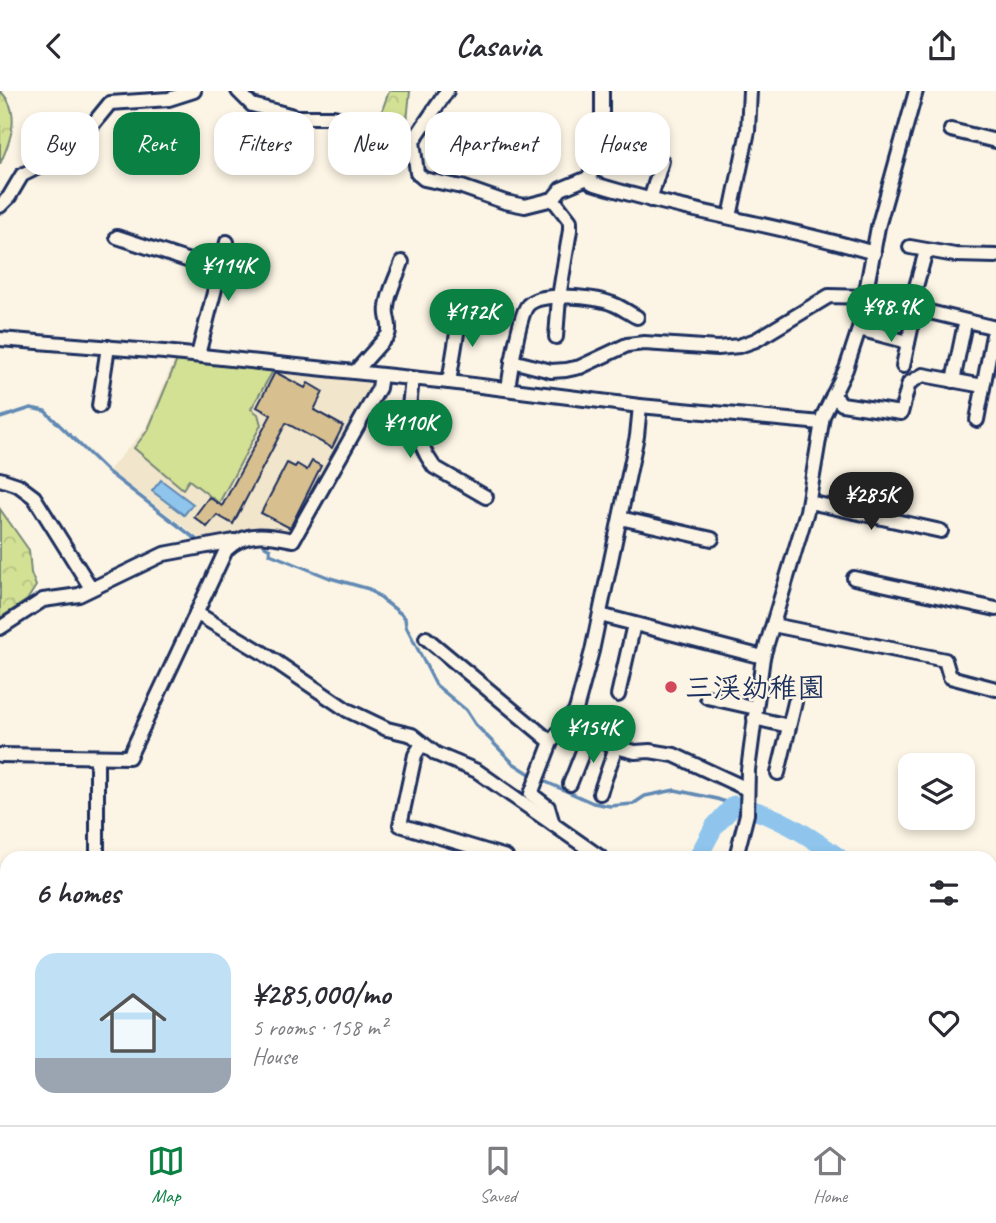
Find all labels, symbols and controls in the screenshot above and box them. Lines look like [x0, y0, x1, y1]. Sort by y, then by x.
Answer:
text: Casavia [456, 25, 541, 66]
icon: back [35, 27, 73, 65]
icon: share [923, 27, 961, 65]
chip: Buy [21, 112, 99, 175]
chip: Rent [113, 112, 200, 175]
chip: Filters [214, 112, 314, 175]
chip: New [328, 112, 411, 175]
chip: Apartment [425, 112, 561, 175]
chip: House [575, 112, 670, 175]
pin: ¥114K [179, 243, 277, 303]
text: ¥114K [201, 251, 255, 280]
pin: ¥98.9K [834, 285, 948, 344]
pin: ¥172K [423, 289, 521, 349]
text: ¥98.9K [862, 292, 920, 321]
text: ¥172K [446, 297, 499, 326]
pin: ¥110K [361, 401, 459, 460]
text: ¥110K [383, 408, 437, 437]
pin: ¥285K [822, 473, 920, 532]
text: ¥285K [845, 480, 897, 509]
place label: 三渓幼稚園 [685, 670, 825, 705]
marker: 三渓幼稚園 [663, 679, 679, 695]
pin: ¥154K [544, 705, 642, 765]
text: ¥154K [567, 713, 619, 742]
map controls [898, 753, 975, 830]
button: layers [898, 753, 975, 830]
text: 6 homes [35, 874, 120, 912]
icon: filters [925, 874, 963, 912]
text: ¥285,000/mo [252, 975, 390, 1013]
icon: home [91, 981, 175, 1065]
icon: heart [925, 1004, 963, 1042]
text: 5 rooms · 158 m² [252, 1013, 387, 1042]
text: House [252, 1042, 297, 1071]
tab: Map [147, 1142, 185, 1208]
tab: Saved [479, 1142, 517, 1208]
tab: Home [811, 1142, 849, 1208]

